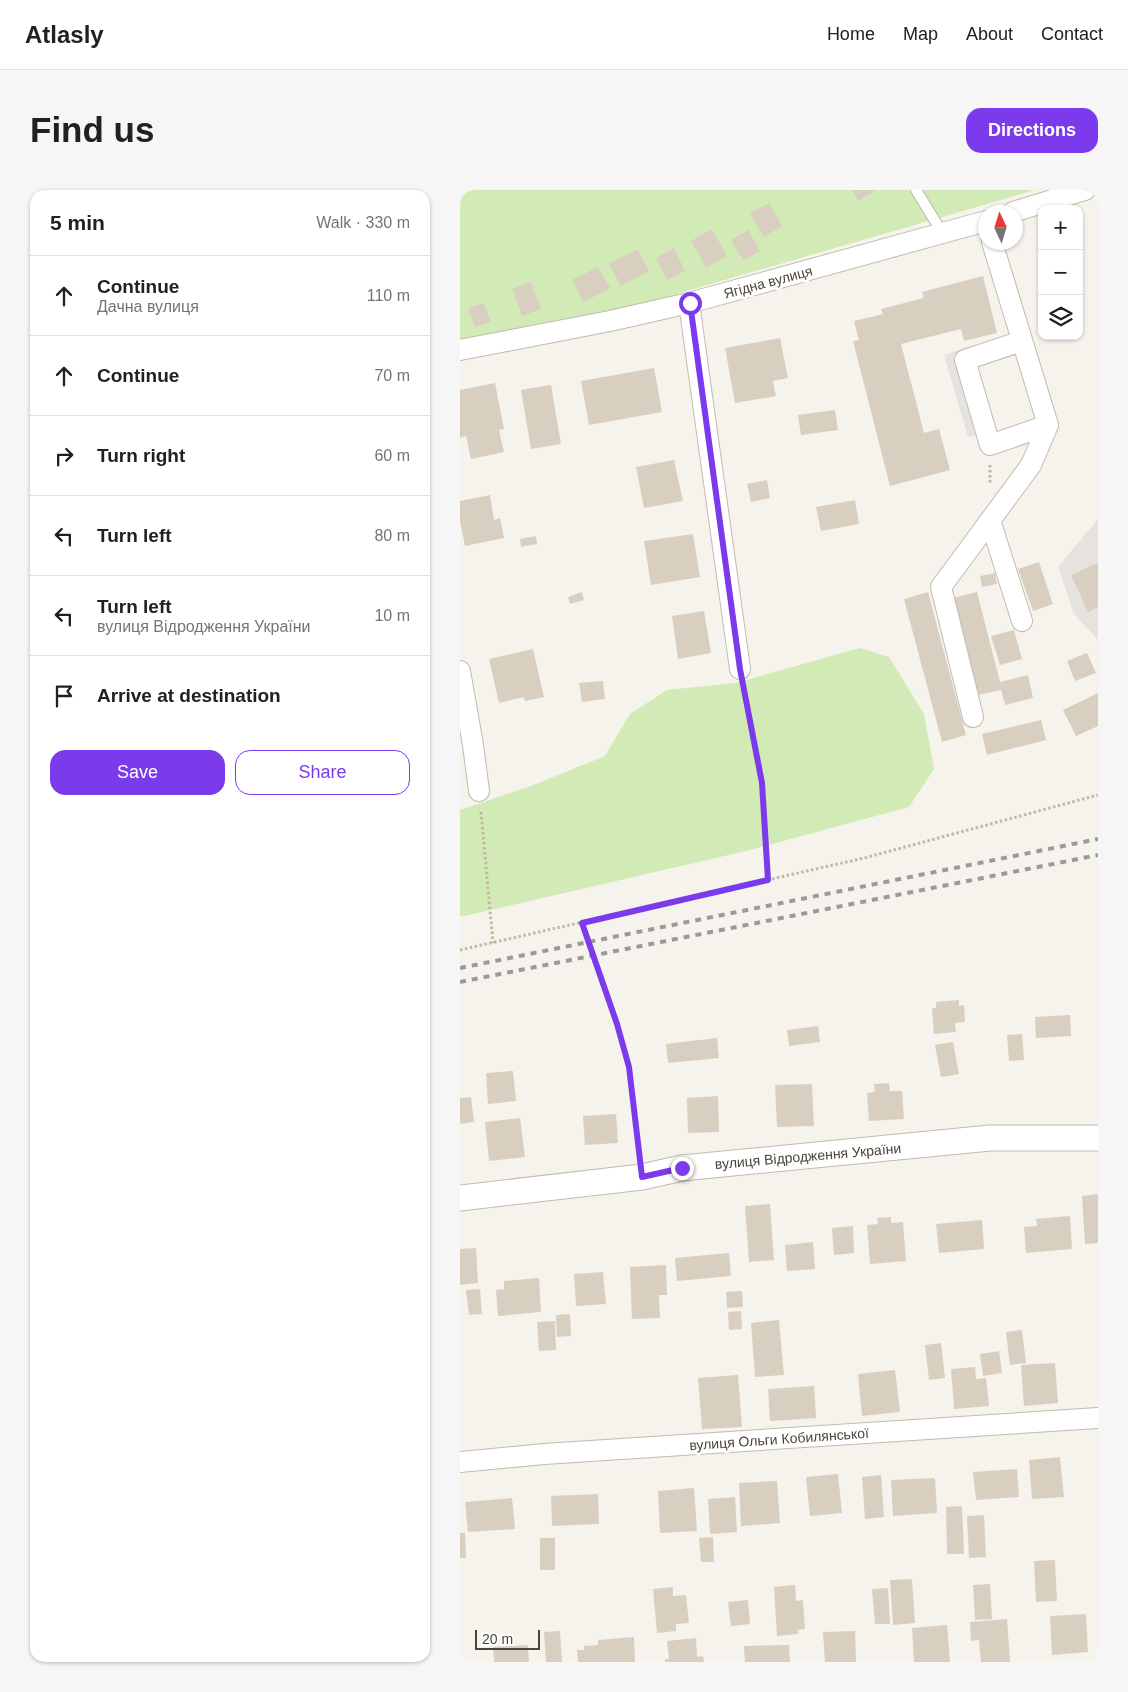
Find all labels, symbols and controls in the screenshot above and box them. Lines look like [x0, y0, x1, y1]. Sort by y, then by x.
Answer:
text: Atlasly [25, 21, 104, 48]
text: Home [827, 24, 875, 44]
text: Map [903, 24, 938, 44]
text: About [966, 24, 1013, 44]
text: Contact [1041, 24, 1103, 44]
button: Directions [966, 108, 1098, 153]
text: Find us [30, 110, 154, 149]
north arrow [978, 205, 1023, 250]
map controls [1038, 205, 1083, 340]
button: + [1038, 205, 1083, 250]
text: 5 min [50, 211, 105, 234]
text: Walk · 330 m [316, 214, 410, 231]
button: − [1038, 250, 1083, 295]
street label: Ягідна вулиця [722, 262, 814, 302]
text: Continue [97, 276, 179, 297]
icon: ahead [50, 282, 78, 310]
text: 110 m [367, 287, 410, 304]
route start [679, 292, 702, 315]
button: layers [1038, 295, 1083, 340]
text: Дачна вулиця [97, 298, 199, 315]
icon: ahead [50, 362, 78, 390]
text: Continue [97, 365, 179, 386]
text: 70 m [374, 367, 410, 384]
icon: right [50, 442, 78, 470]
text: Turn right [97, 445, 185, 466]
text: 60 m [374, 447, 410, 464]
icon: left [50, 522, 78, 550]
text: Turn left [97, 525, 172, 546]
text: 80 m [374, 527, 410, 544]
text: Turn left [97, 596, 172, 617]
icon: left [50, 602, 78, 630]
text: 10 m [374, 607, 410, 624]
text: вулиця Відродження України [97, 618, 311, 635]
icon: arrive [50, 682, 78, 710]
text: Arrive at destination [97, 685, 281, 706]
button: Save [50, 750, 225, 795]
button: Share [235, 750, 410, 795]
street label: вулиця Відродження України [714, 1140, 902, 1172]
route end [671, 1157, 694, 1180]
street label: вулиця Ольги Кобилянської [689, 1425, 869, 1453]
scale bar [475, 1627, 540, 1650]
text: 20 m [482, 1631, 513, 1647]

